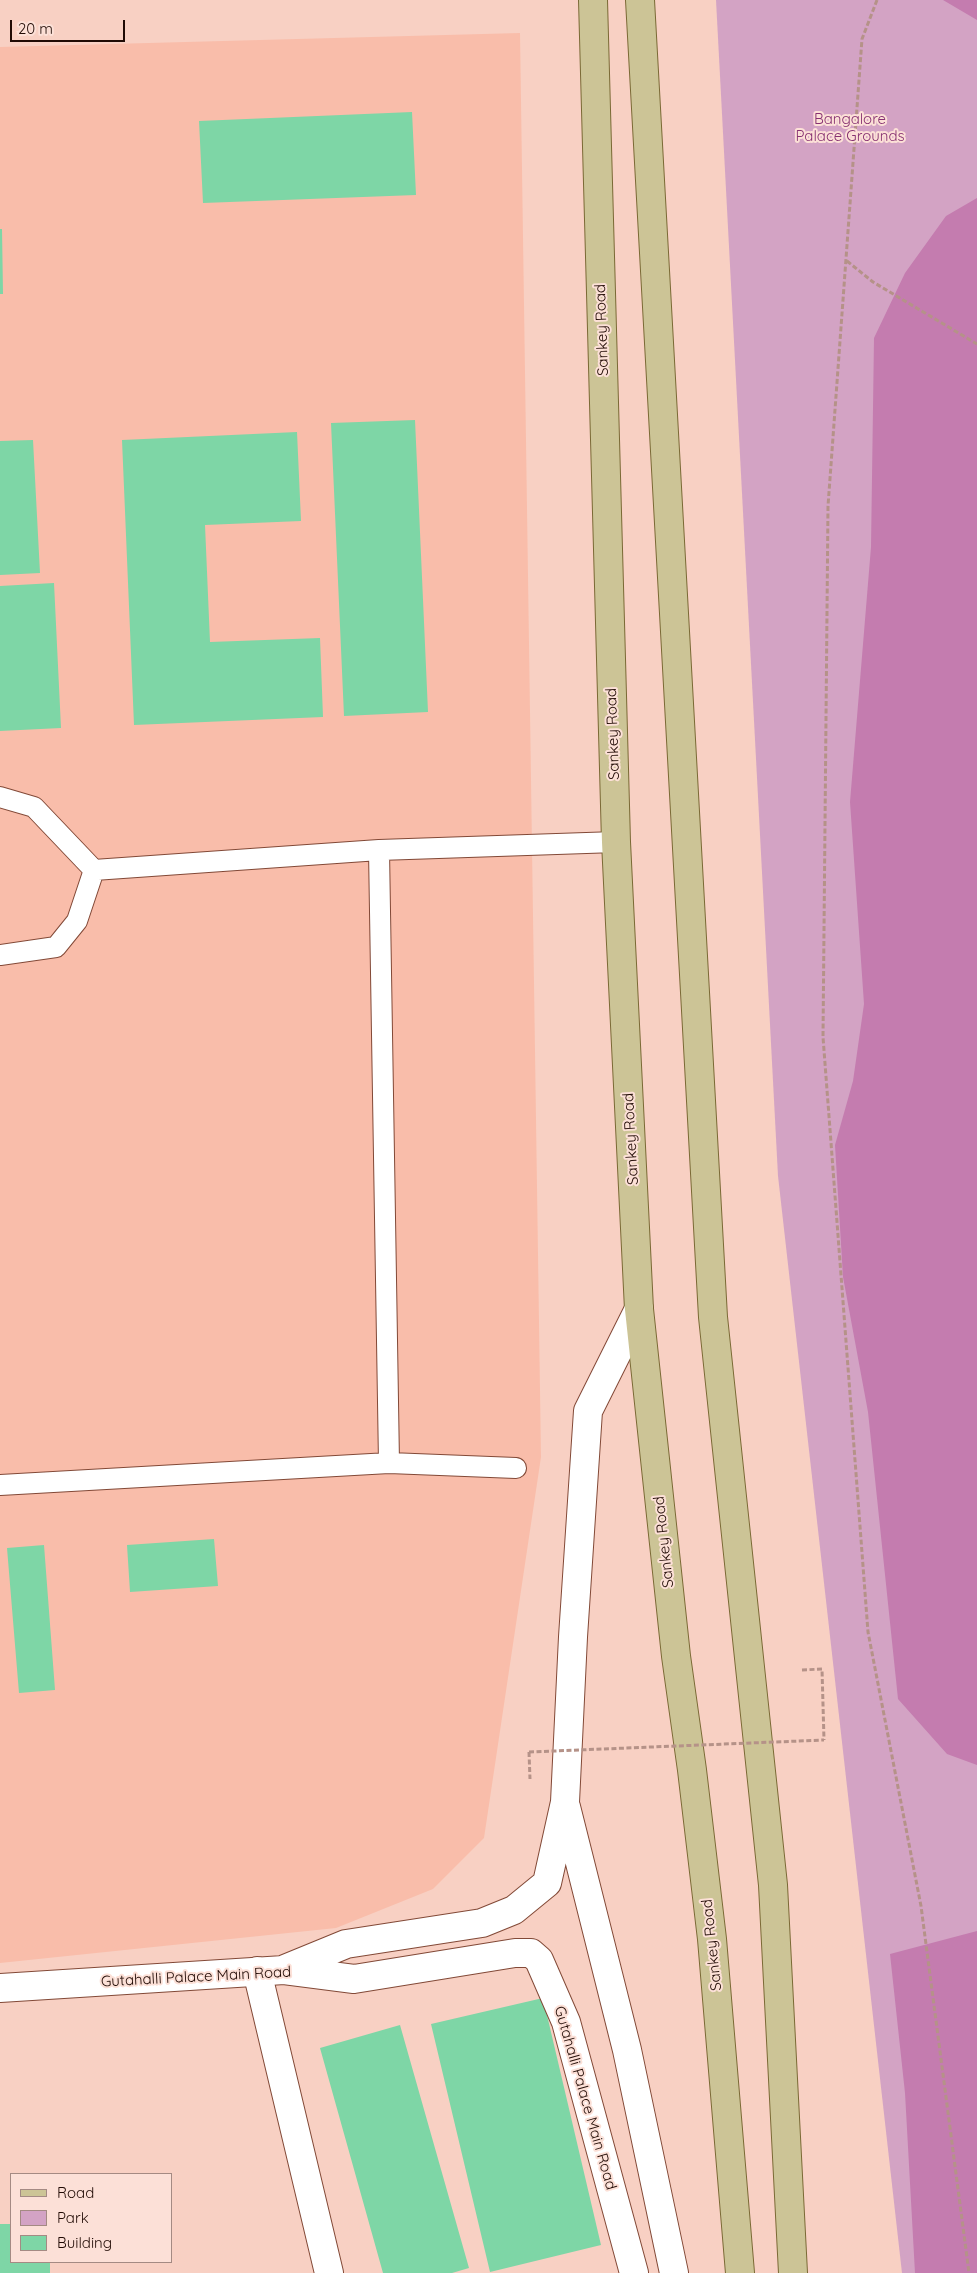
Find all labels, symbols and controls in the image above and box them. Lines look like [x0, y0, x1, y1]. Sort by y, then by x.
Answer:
scale bar [12, 10, 128, 42]
text: 20 m [18, 19, 53, 38]
park label: Bangalore Palace Grounds [795, 110, 905, 145]
street label: Sankey Road [591, 284, 613, 376]
street label: Sankey Road [602, 688, 624, 780]
street label: Sankey Road [620, 1093, 642, 1185]
street label: Sankey Road [650, 1495, 678, 1589]
street label: Sankey Road [698, 1898, 726, 1992]
street label: Gutahalli Palace Main Road [100, 1963, 292, 1991]
street label: Gutahalli Palace Main Road [550, 2004, 620, 2192]
legend [10, 2173, 172, 2263]
text: Road [57, 2183, 94, 2202]
text: Park [57, 2208, 89, 2227]
text: Building [57, 2233, 112, 2252]

